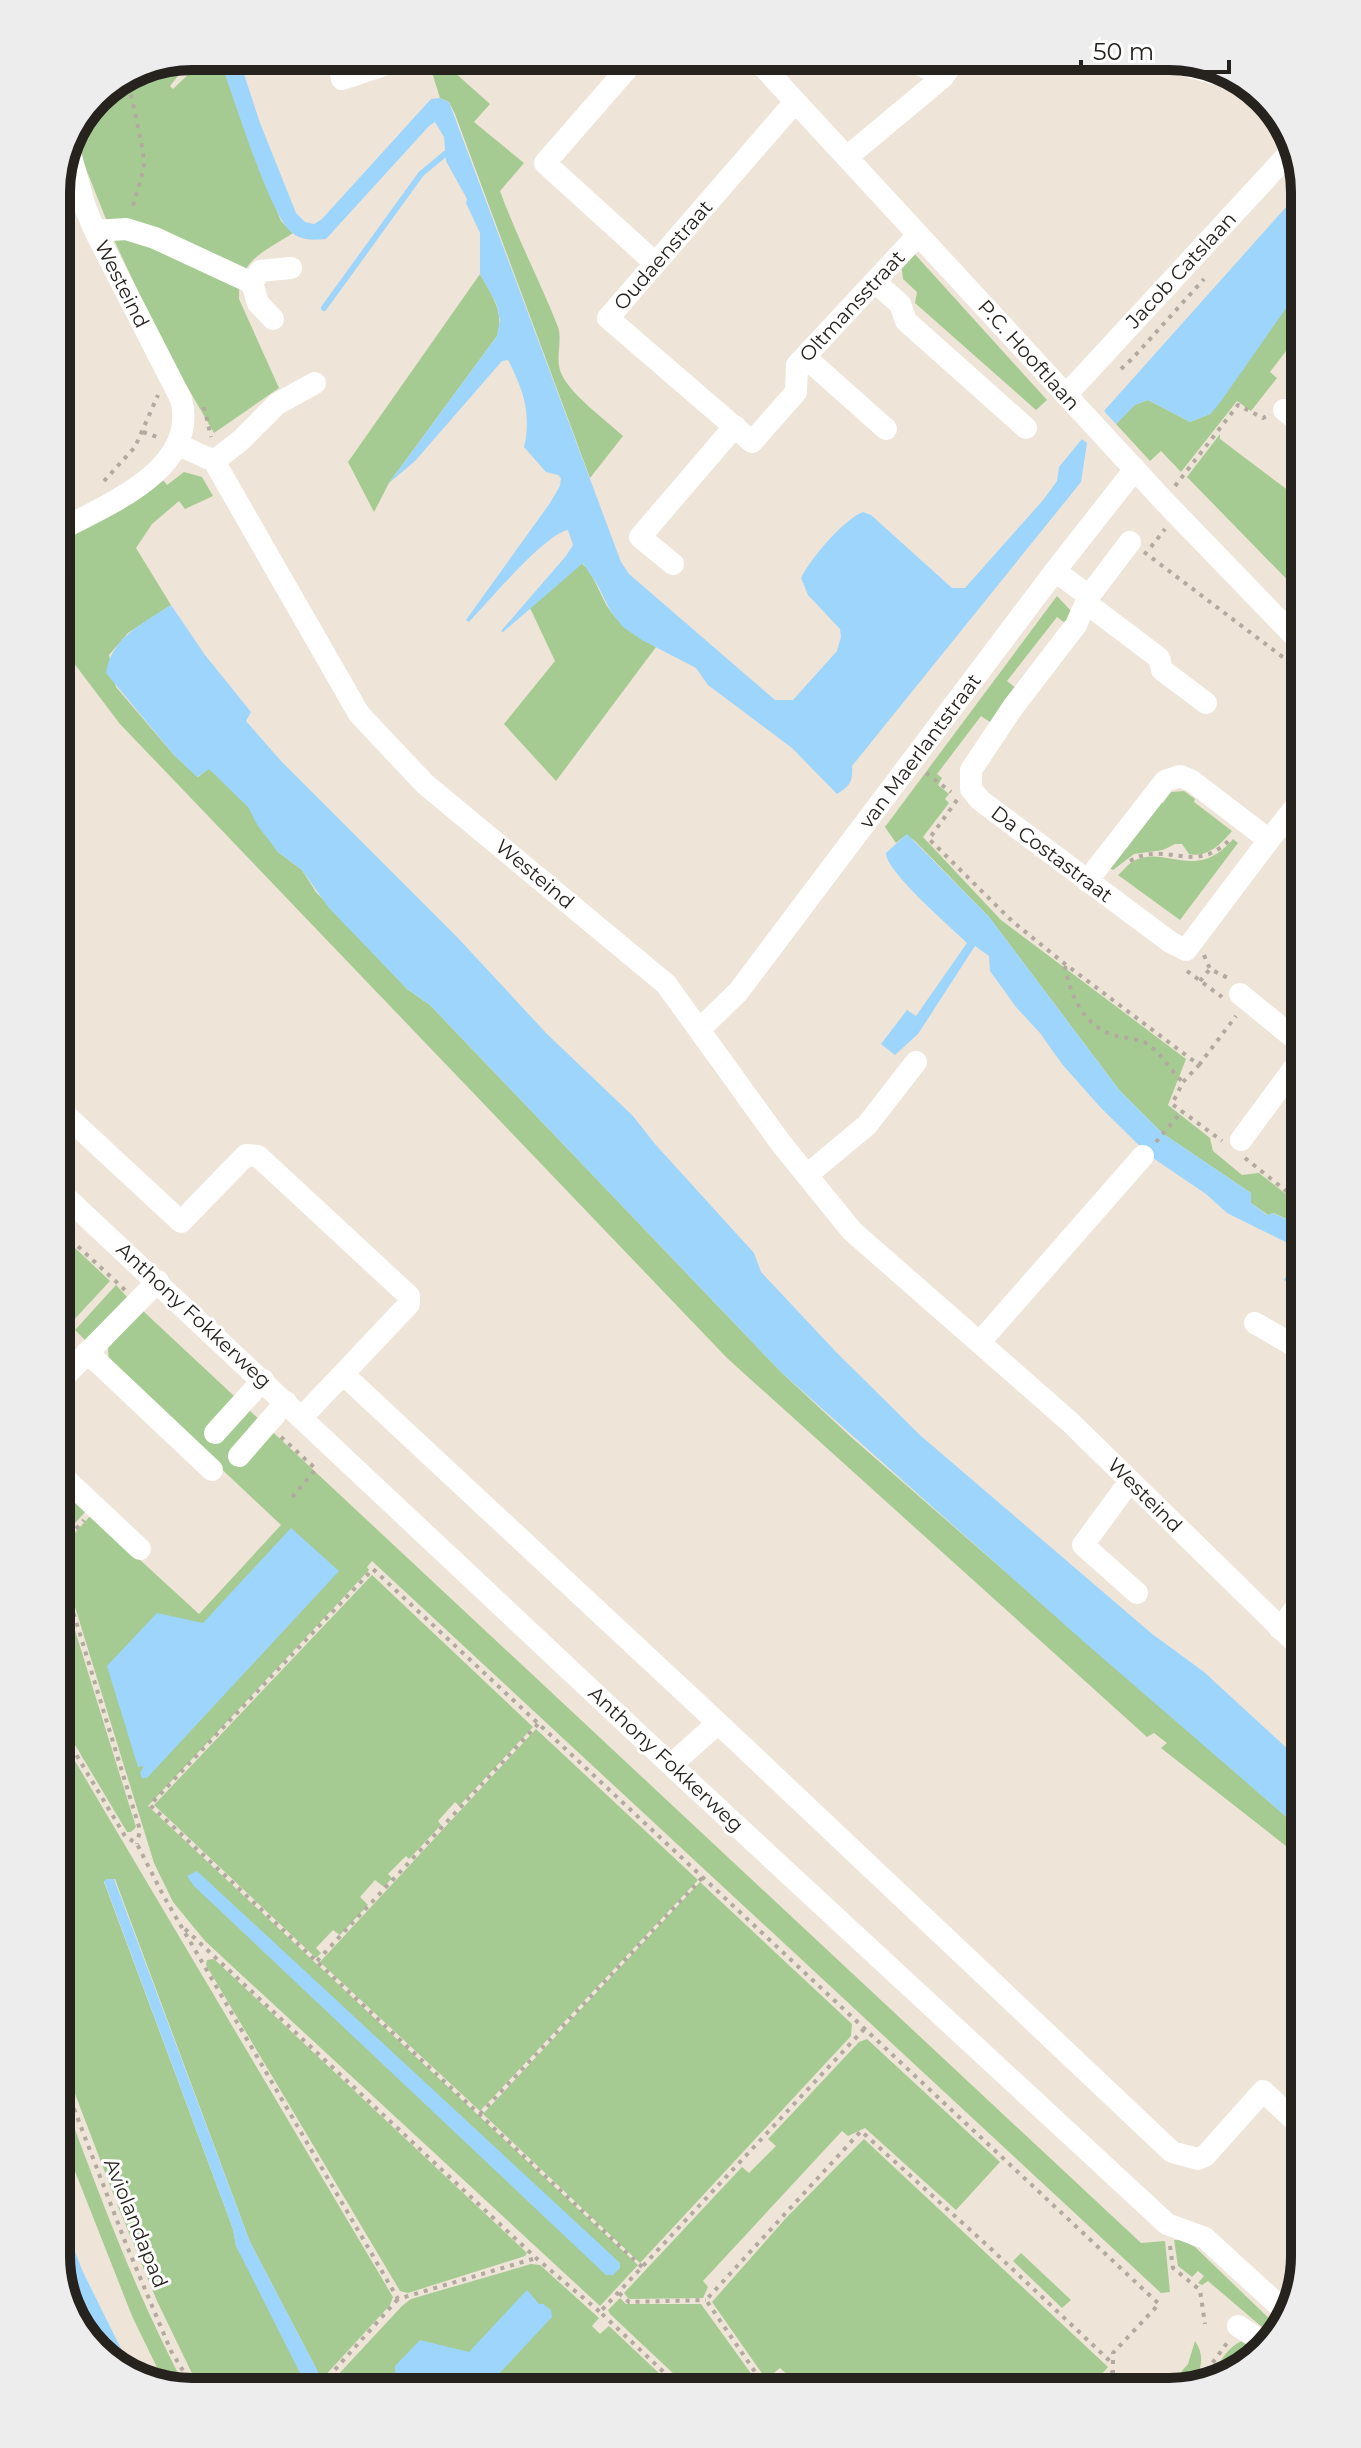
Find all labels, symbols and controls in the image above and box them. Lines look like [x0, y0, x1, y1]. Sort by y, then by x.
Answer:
scale bar [1081, 24, 1229, 74]
text: 50 m [1093, 37, 1154, 66]
street label: Oudaenstraat [609, 195, 717, 315]
street label: Jacob Catslaan [1120, 207, 1241, 334]
street label: Westeind [90, 236, 154, 332]
street label: Oltmansstraat [794, 245, 910, 367]
street label: P.C. Hooftlaan [973, 295, 1085, 415]
street label: van Maerlantstraat [854, 669, 986, 833]
street label: Da Costastraat [987, 801, 1117, 907]
street label: Westeind [491, 834, 579, 914]
street label: Anthony Fokkerweg [112, 1237, 276, 1393]
street label: Westeind [1103, 1453, 1187, 1537]
street label: Anthony Fokkerweg [584, 1681, 748, 1837]
street label: Aviolandapad [99, 2155, 173, 2291]

